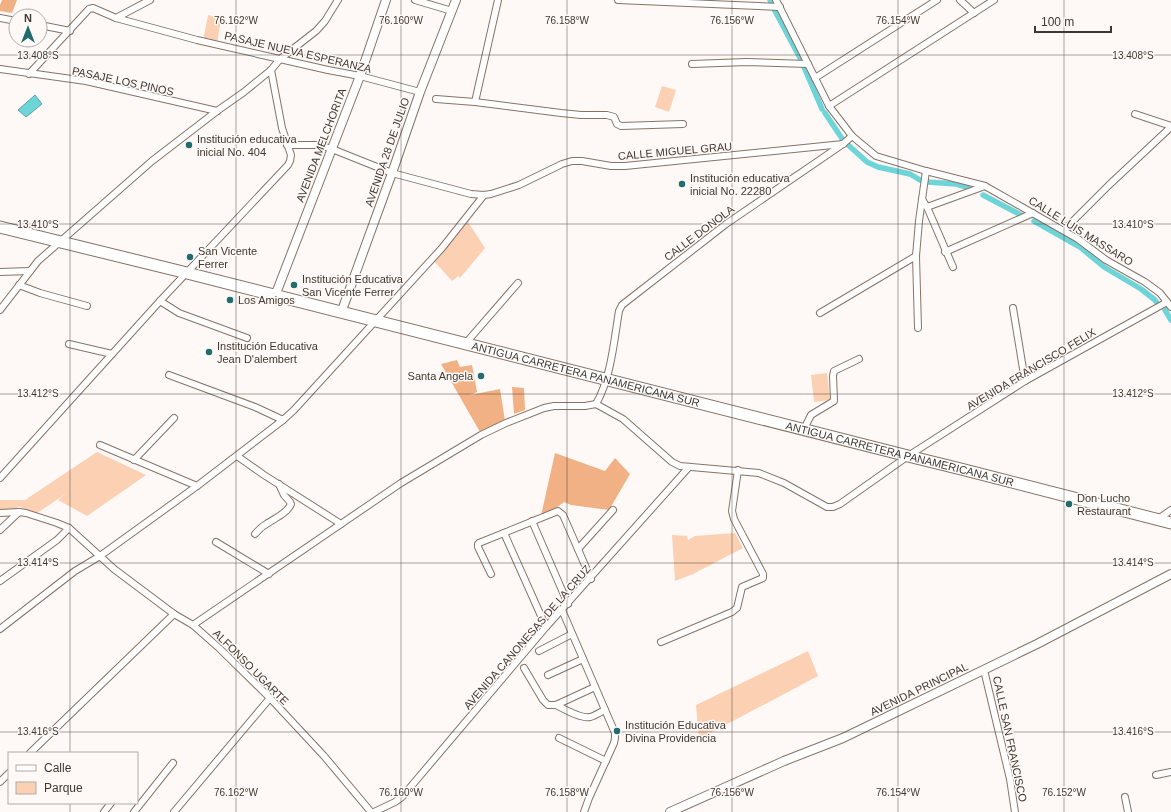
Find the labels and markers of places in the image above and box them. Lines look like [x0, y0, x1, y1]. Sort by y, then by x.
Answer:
place label: Institución educativa inicial No. 404 [197, 133, 298, 158]
marker: Institución educativa inicial No. 404 [184, 140, 194, 150]
place label: Institución educativa inicial No. 22280 [690, 172, 791, 197]
marker: Institución educativa inicial No. 22280 [677, 179, 687, 189]
place label: San Vicente Ferrer [198, 245, 257, 270]
marker: San Vicente Ferrer [185, 252, 195, 262]
place label: Institución Educativa San Vicente Ferrer [302, 273, 404, 298]
marker: Institución Educativa San Vicente Ferrer [289, 280, 299, 290]
place label: Los Amigos [238, 294, 295, 306]
marker: Los Amigos [225, 295, 235, 305]
place label: Institución Educativa Jean D'alembert [217, 340, 319, 365]
marker: Institución Educativa Jean D'alembert [204, 347, 214, 357]
place label: Santa Angela [408, 370, 474, 382]
marker: Santa Angela [476, 371, 486, 381]
place label: Don Lucho Restaurant [1077, 492, 1131, 517]
marker: Don Lucho Restaurant [1064, 499, 1074, 509]
place label: Institución Educativa Divina Providencia [625, 719, 727, 744]
marker: Institución Educativa Divina Providencia [612, 726, 622, 736]

